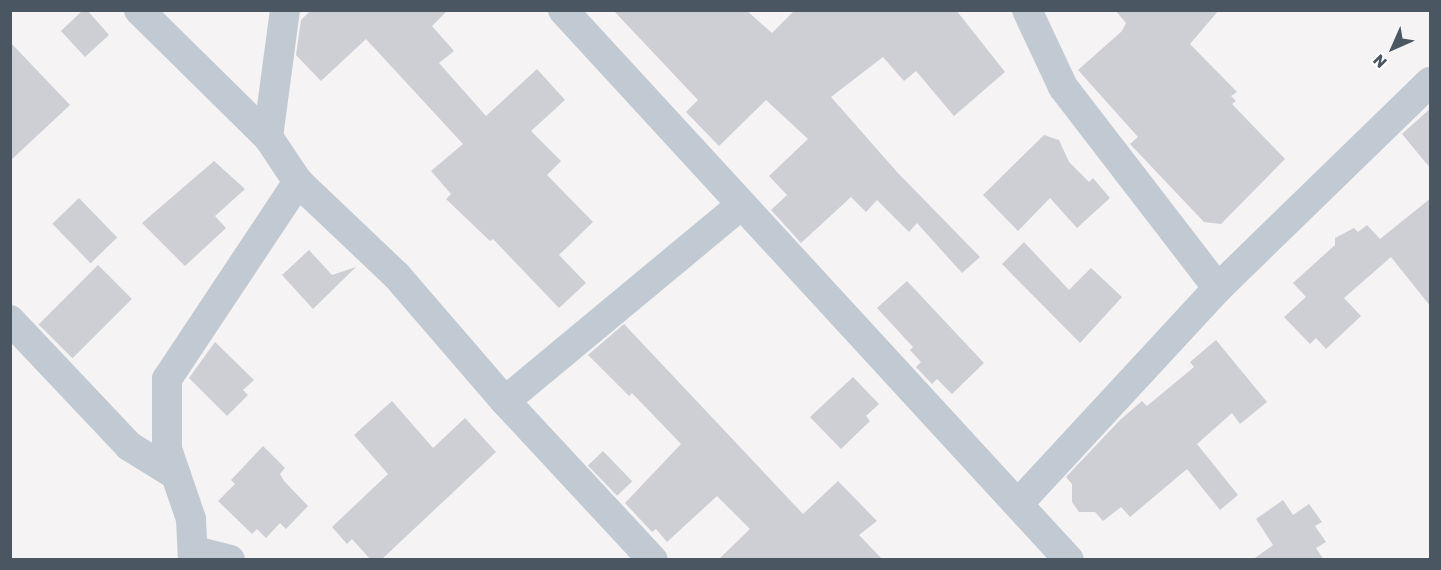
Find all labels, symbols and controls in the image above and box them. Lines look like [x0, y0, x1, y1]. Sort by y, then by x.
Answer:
north arrow [1363, 18, 1423, 78]
text: N [1369, 50, 1391, 72]

